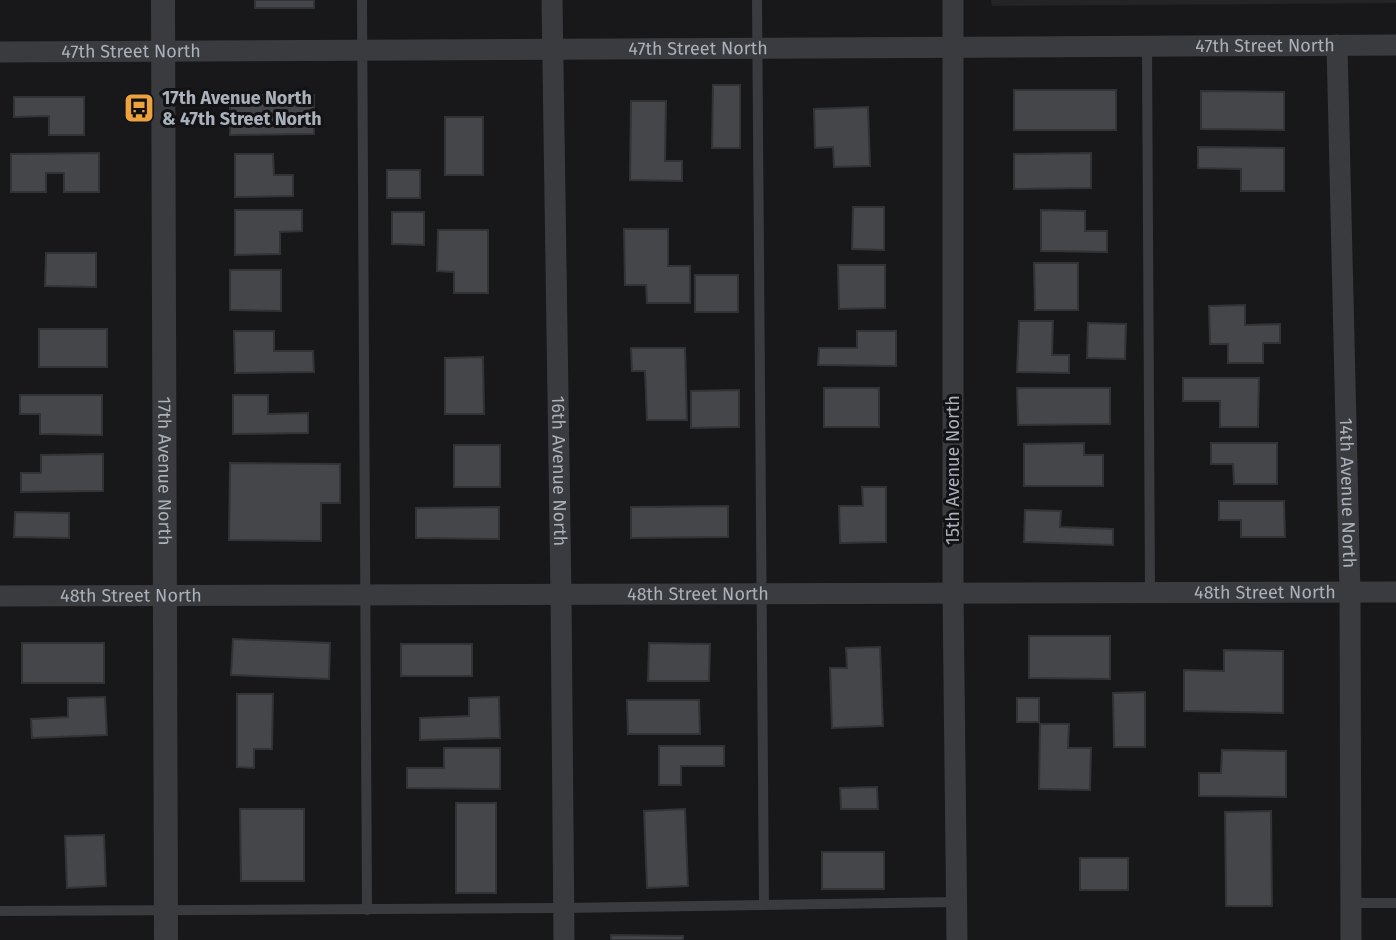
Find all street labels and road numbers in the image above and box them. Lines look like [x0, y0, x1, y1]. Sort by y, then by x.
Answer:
street label: 47th Street North [1195, 34, 1335, 57]
street label: 47th Street North [628, 37, 768, 60]
street label: 47th Street North [61, 40, 201, 63]
street label: 16th Avenue North [547, 395, 571, 546]
street label: 15th Avenue North [942, 395, 964, 545]
street label: 17th Avenue North [153, 396, 176, 546]
street label: 14th Avenue North [1335, 417, 1360, 568]
street label: 48th Street North [1194, 581, 1336, 604]
street label: 48th Street North [627, 583, 769, 605]
street label: 48th Street North [60, 584, 202, 607]

